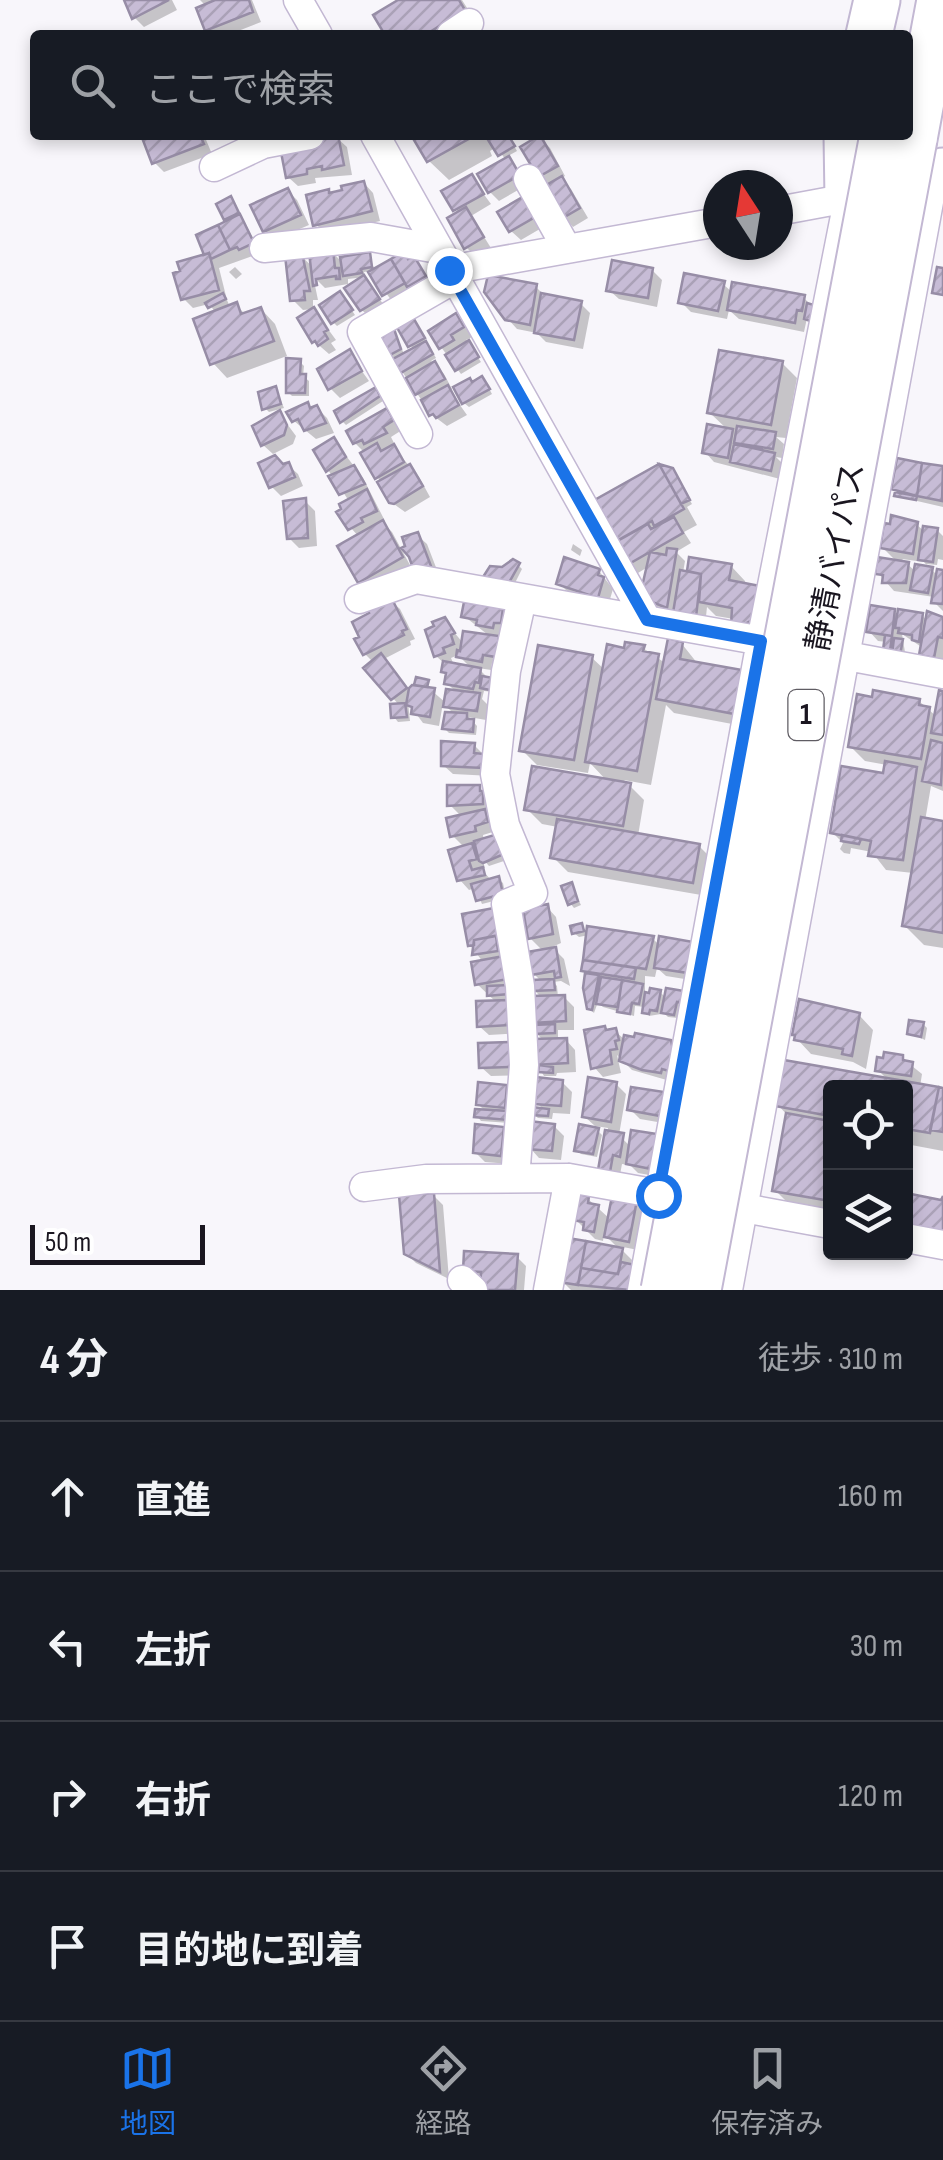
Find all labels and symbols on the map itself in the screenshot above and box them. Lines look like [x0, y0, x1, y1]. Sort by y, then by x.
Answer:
north arrow [703, 170, 793, 260]
route end [427, 248, 473, 294]
street label: 静清バイパス [799, 459, 873, 655]
road number: 1 [788, 690, 824, 740]
route start [636, 1173, 682, 1219]
scale bar [30, 1220, 205, 1264]

